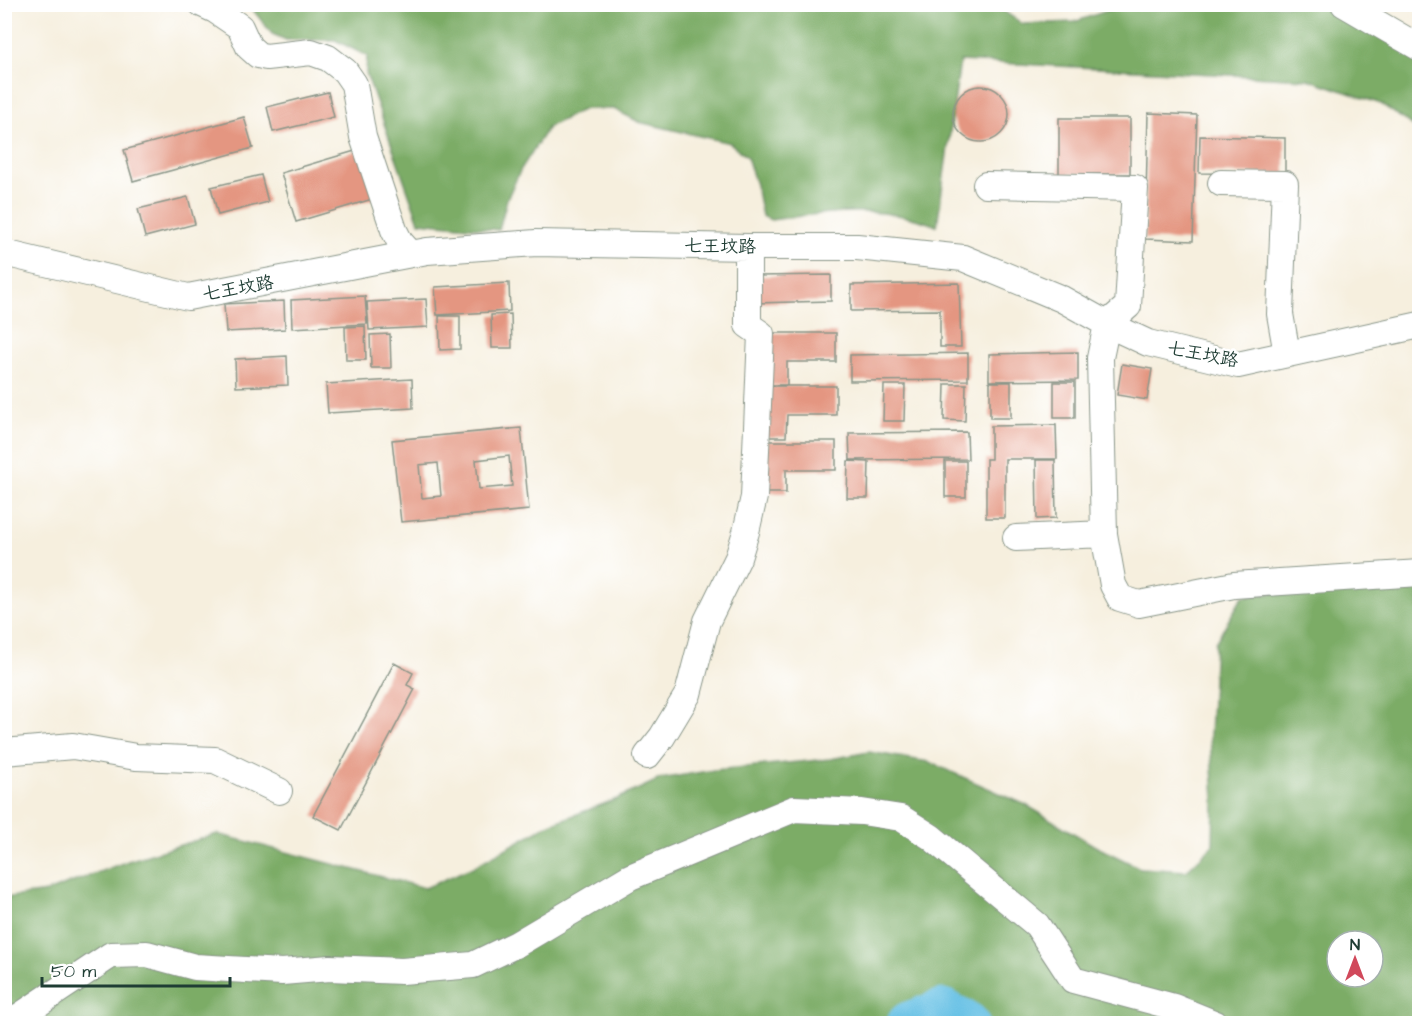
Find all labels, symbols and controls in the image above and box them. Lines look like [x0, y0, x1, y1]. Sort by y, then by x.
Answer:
street label: 七王坟路 [684, 233, 756, 260]
street label: 七王坟路 [200, 270, 276, 307]
street label: 七王坟路 [1165, 335, 1241, 374]
north arrow [1325, 929, 1385, 989]
text: N [1350, 934, 1360, 956]
scale bar [42, 950, 230, 988]
text: 50 m [51, 959, 96, 984]

